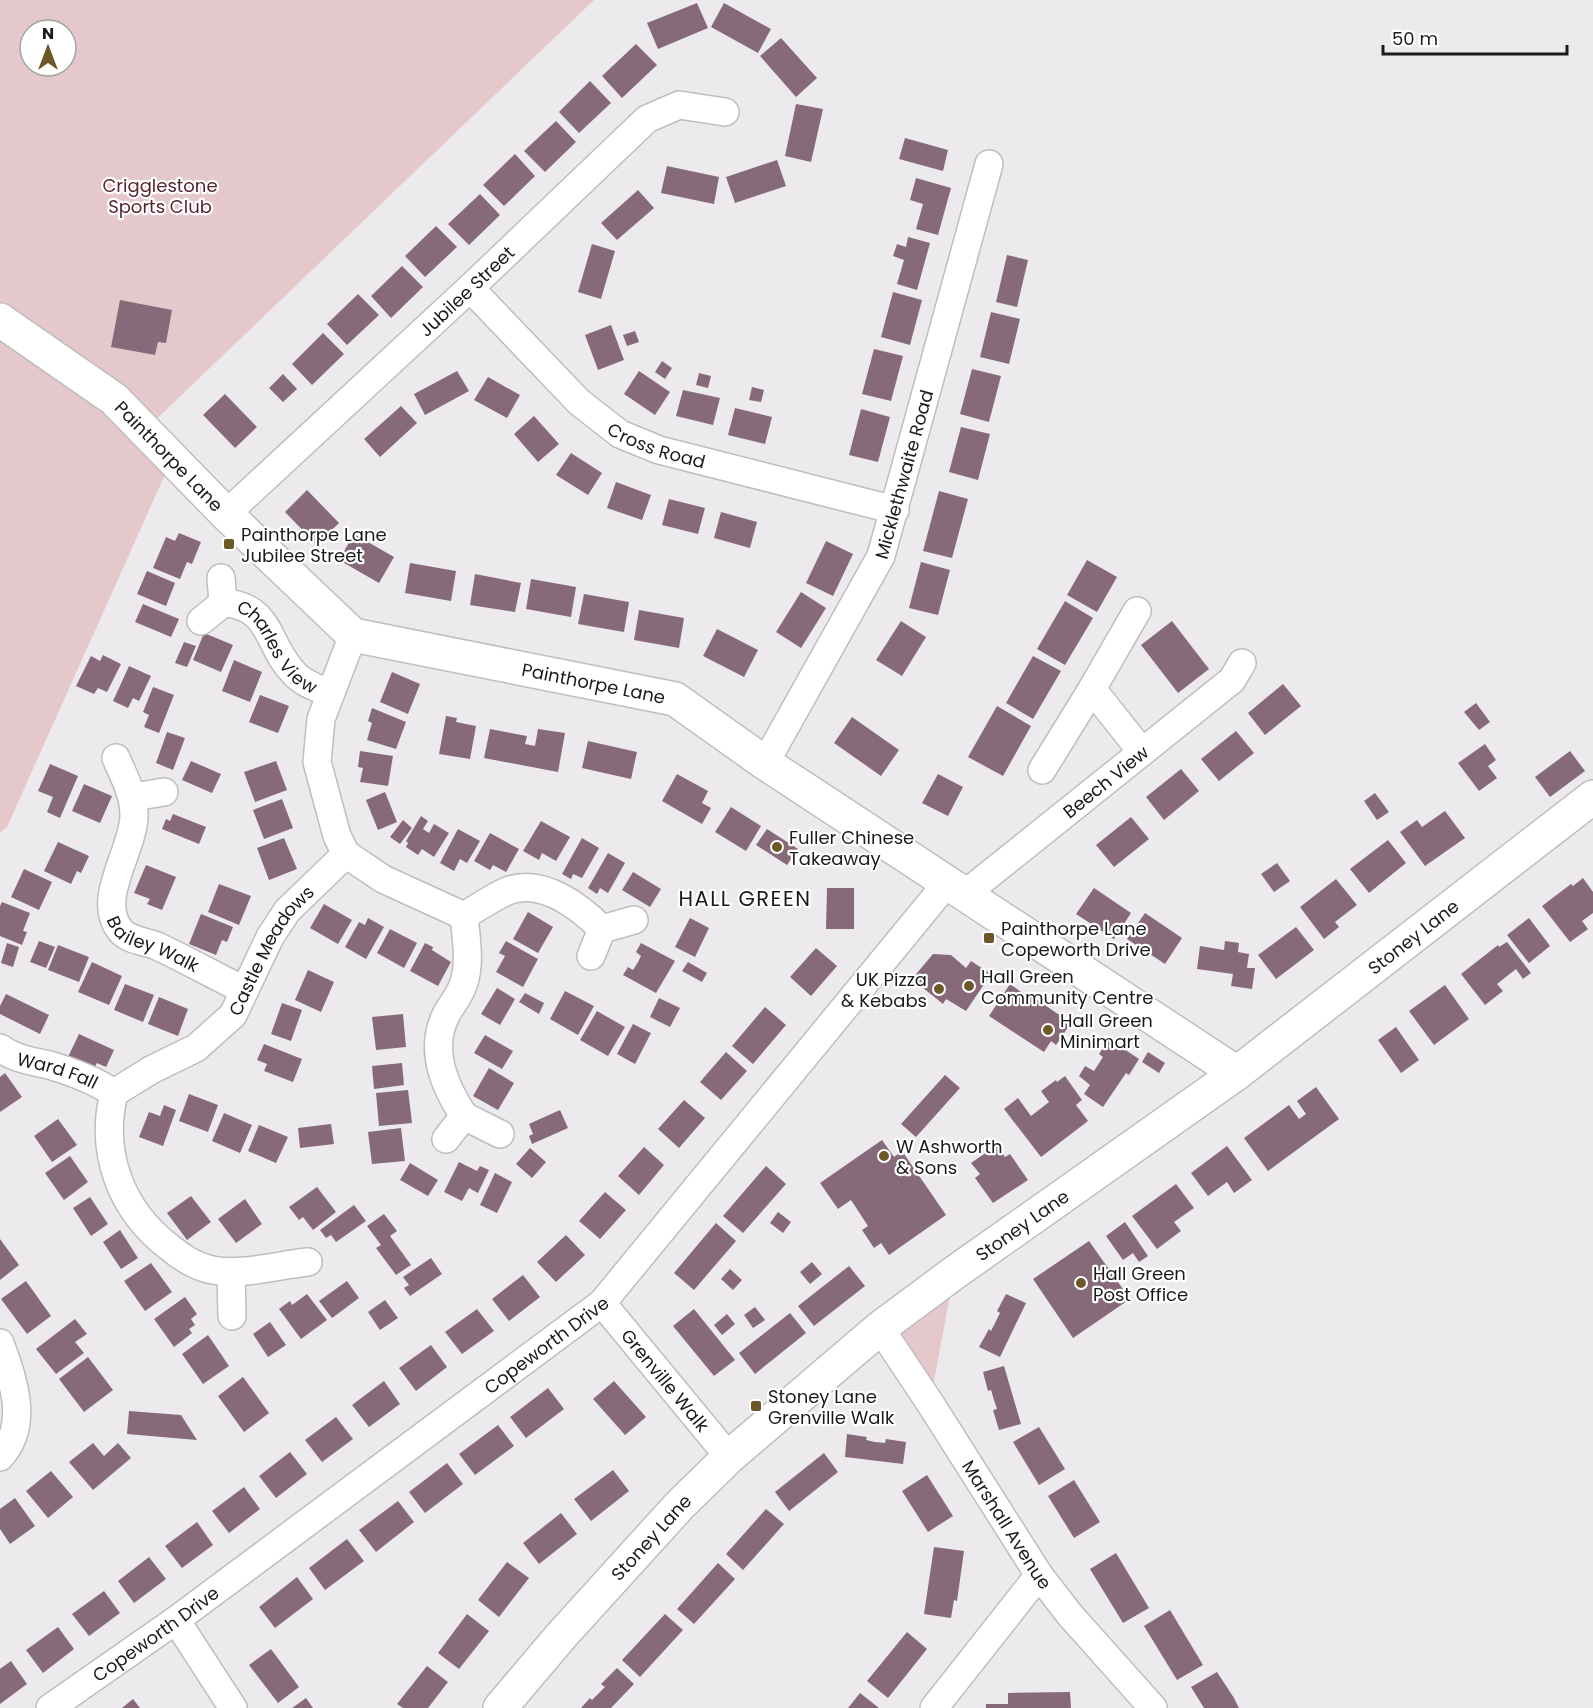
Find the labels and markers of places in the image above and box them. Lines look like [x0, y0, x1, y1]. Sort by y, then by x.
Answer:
place label: Painthorpe Lane Jubilee Street [241, 522, 387, 568]
marker: Painthorpe Lane Jubilee Street [222, 537, 236, 551]
place label: Fuller Chinese Takeaway [789, 825, 914, 871]
marker: Fuller Chinese Takeaway [770, 840, 784, 854]
place label: Painthorpe Lane Copeworth Drive [1001, 916, 1151, 962]
marker: Painthorpe Lane Copeworth Drive [982, 931, 996, 945]
place label: Hall Green Community Centre [981, 964, 1153, 1010]
place label: UK Pizza & Kebabs [841, 967, 927, 1013]
marker: Hall Green Community Centre [962, 979, 976, 993]
marker: UK Pizza & Kebabs [932, 982, 946, 996]
place label: Hall Green Minimart [1060, 1008, 1153, 1054]
marker: Hall Green Minimart [1041, 1023, 1055, 1037]
place label: W Ashworth & Sons [896, 1134, 1003, 1180]
marker: W Ashworth & Sons [877, 1149, 891, 1163]
place label: Hall Green Post Office [1093, 1261, 1188, 1307]
marker: Hall Green Post Office [1074, 1276, 1088, 1290]
place label: Stoney Lane Grenville Walk [768, 1384, 895, 1430]
marker: Stoney Lane Grenville Walk [749, 1399, 763, 1413]

